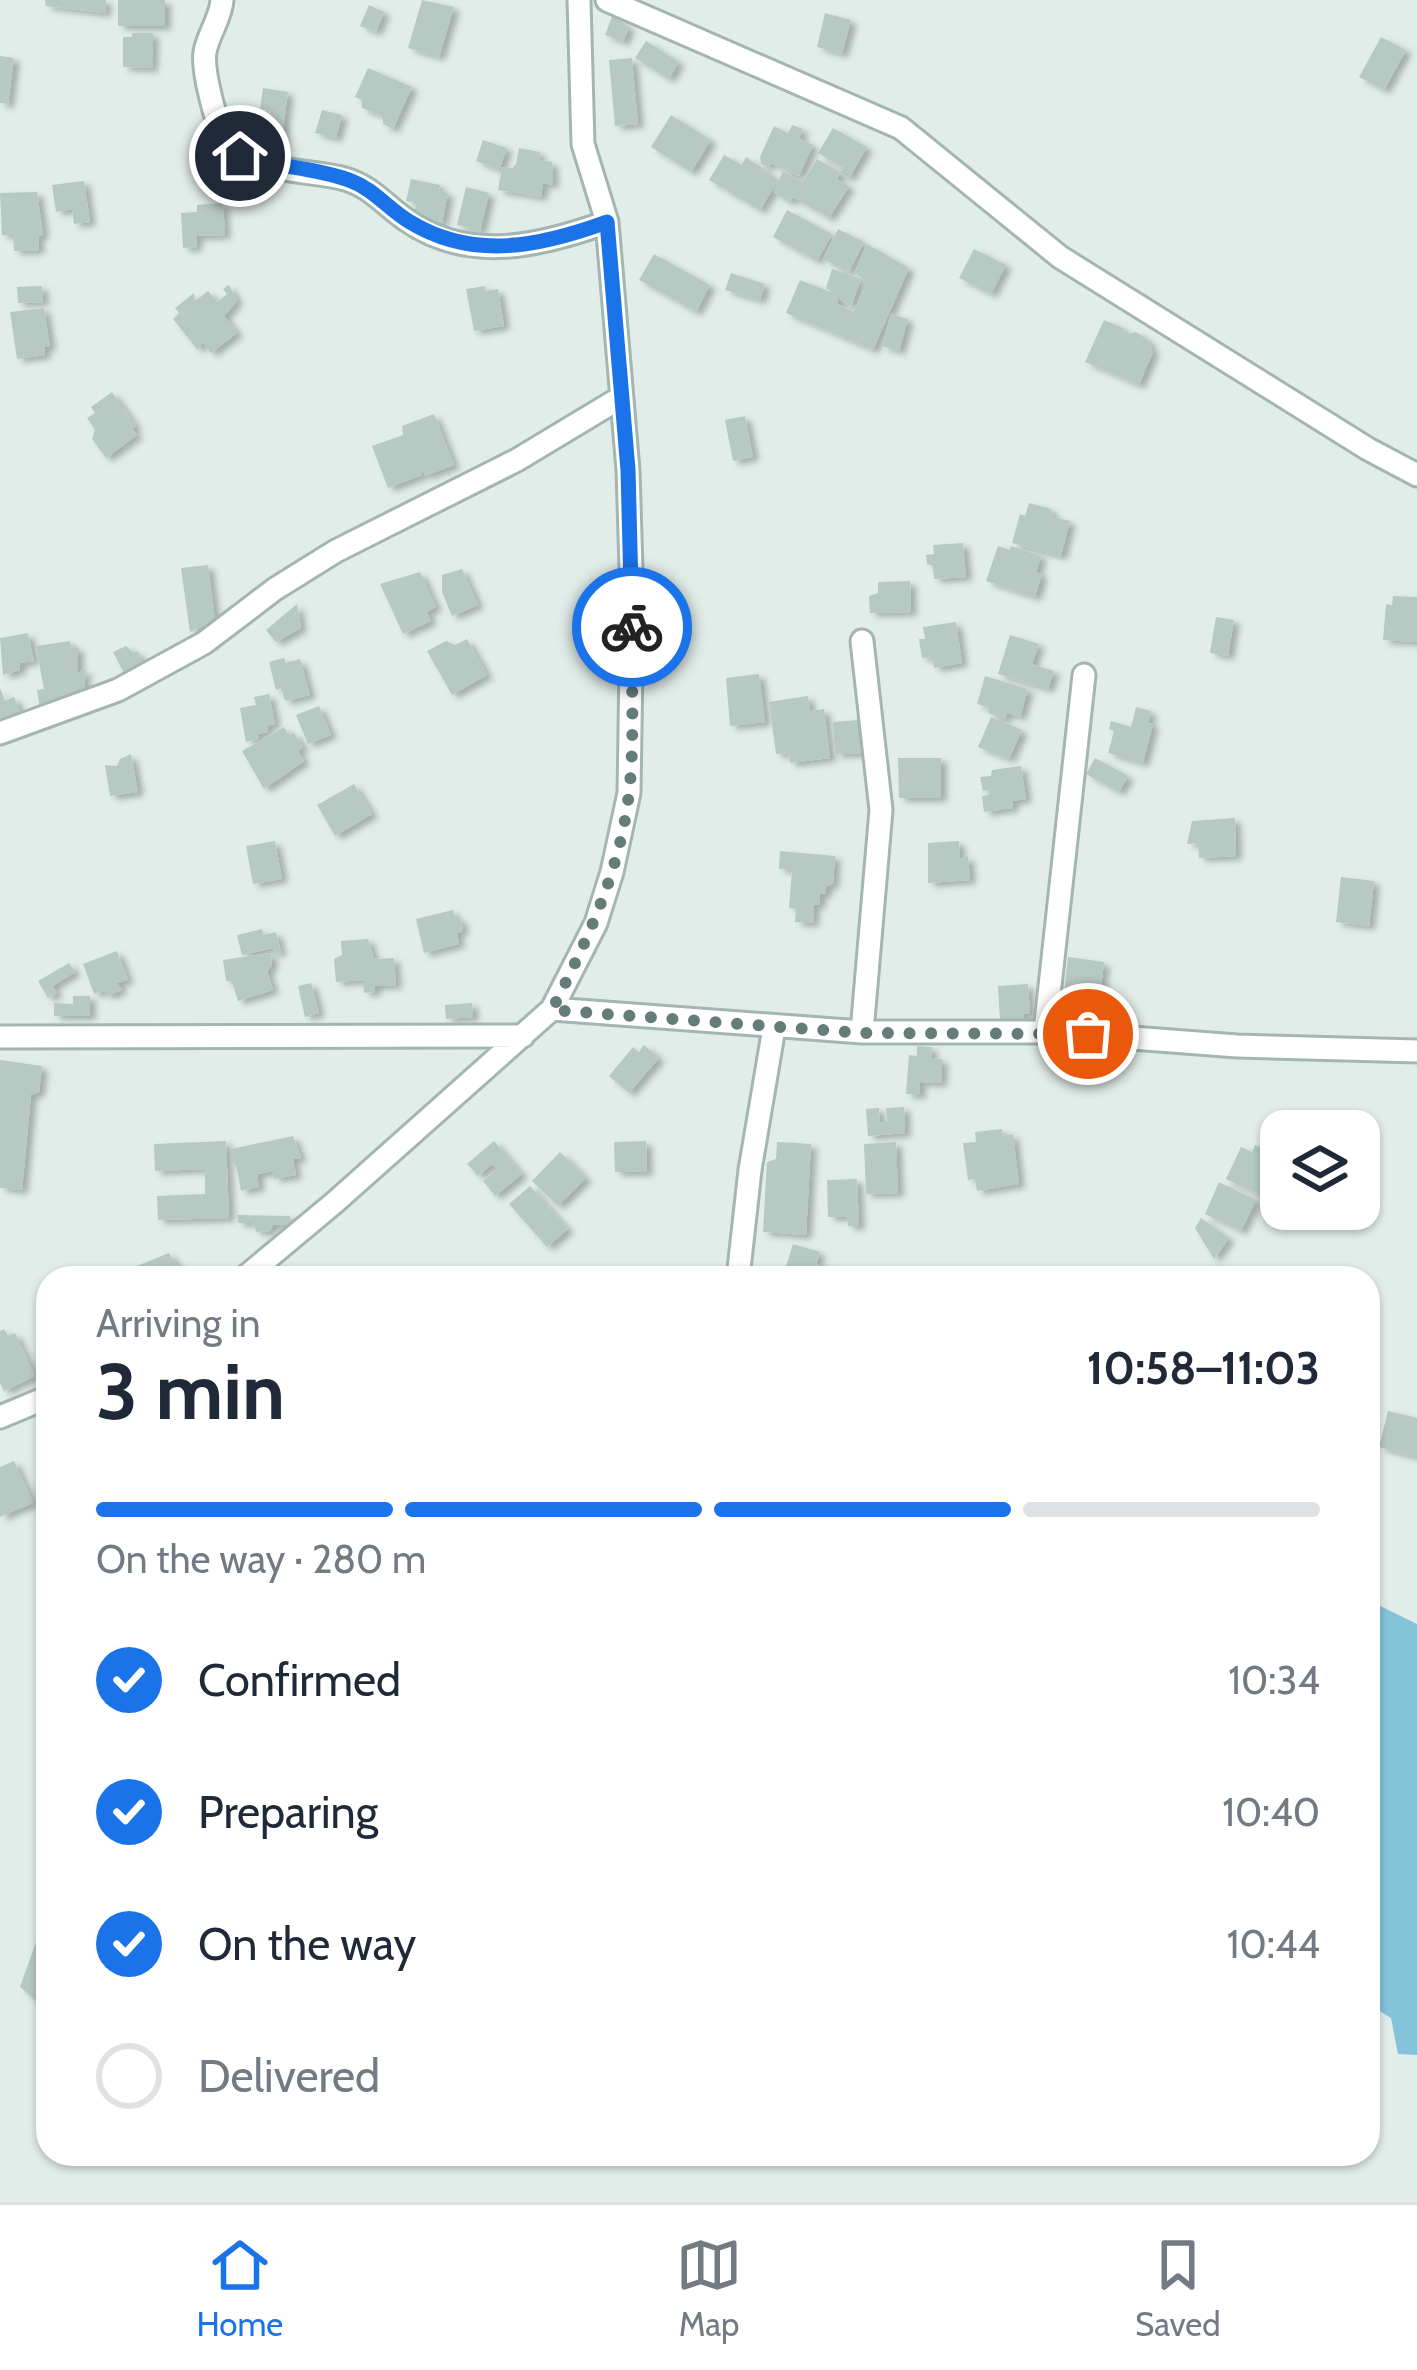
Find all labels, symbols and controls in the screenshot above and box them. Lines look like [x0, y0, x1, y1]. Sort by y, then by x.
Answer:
pin [189, 105, 291, 207]
icon: home [207, 123, 273, 189]
courier [572, 567, 692, 687]
icon: bike [599, 594, 665, 660]
pin [1037, 983, 1139, 1085]
icon: bag [1055, 1001, 1121, 1067]
map controls [1260, 1110, 1380, 1230]
button: layers [1260, 1110, 1380, 1230]
text: Arriving in [96, 1299, 260, 1347]
text: 10:58–11:03 [1087, 1341, 1320, 1395]
text: 3 min [96, 1344, 285, 1439]
text: On the way · 280 m [96, 1535, 426, 1583]
icon: check [96, 1647, 162, 1713]
text: Confirmed [198, 1653, 401, 1707]
text: 10:34 [1228, 1656, 1320, 1704]
icon: check [96, 1779, 162, 1845]
text: Preparing [198, 1785, 378, 1839]
text: 10:40 [1222, 1788, 1320, 1836]
icon: check [96, 1911, 162, 1977]
text: On the way [198, 1917, 416, 1971]
text: 10:44 [1227, 1920, 1320, 1968]
text: Delivered [198, 2049, 380, 2103]
tab: Home [196, 2232, 283, 2344]
tab: Map [676, 2232, 742, 2344]
tab: Saved [1135, 2232, 1221, 2344]

